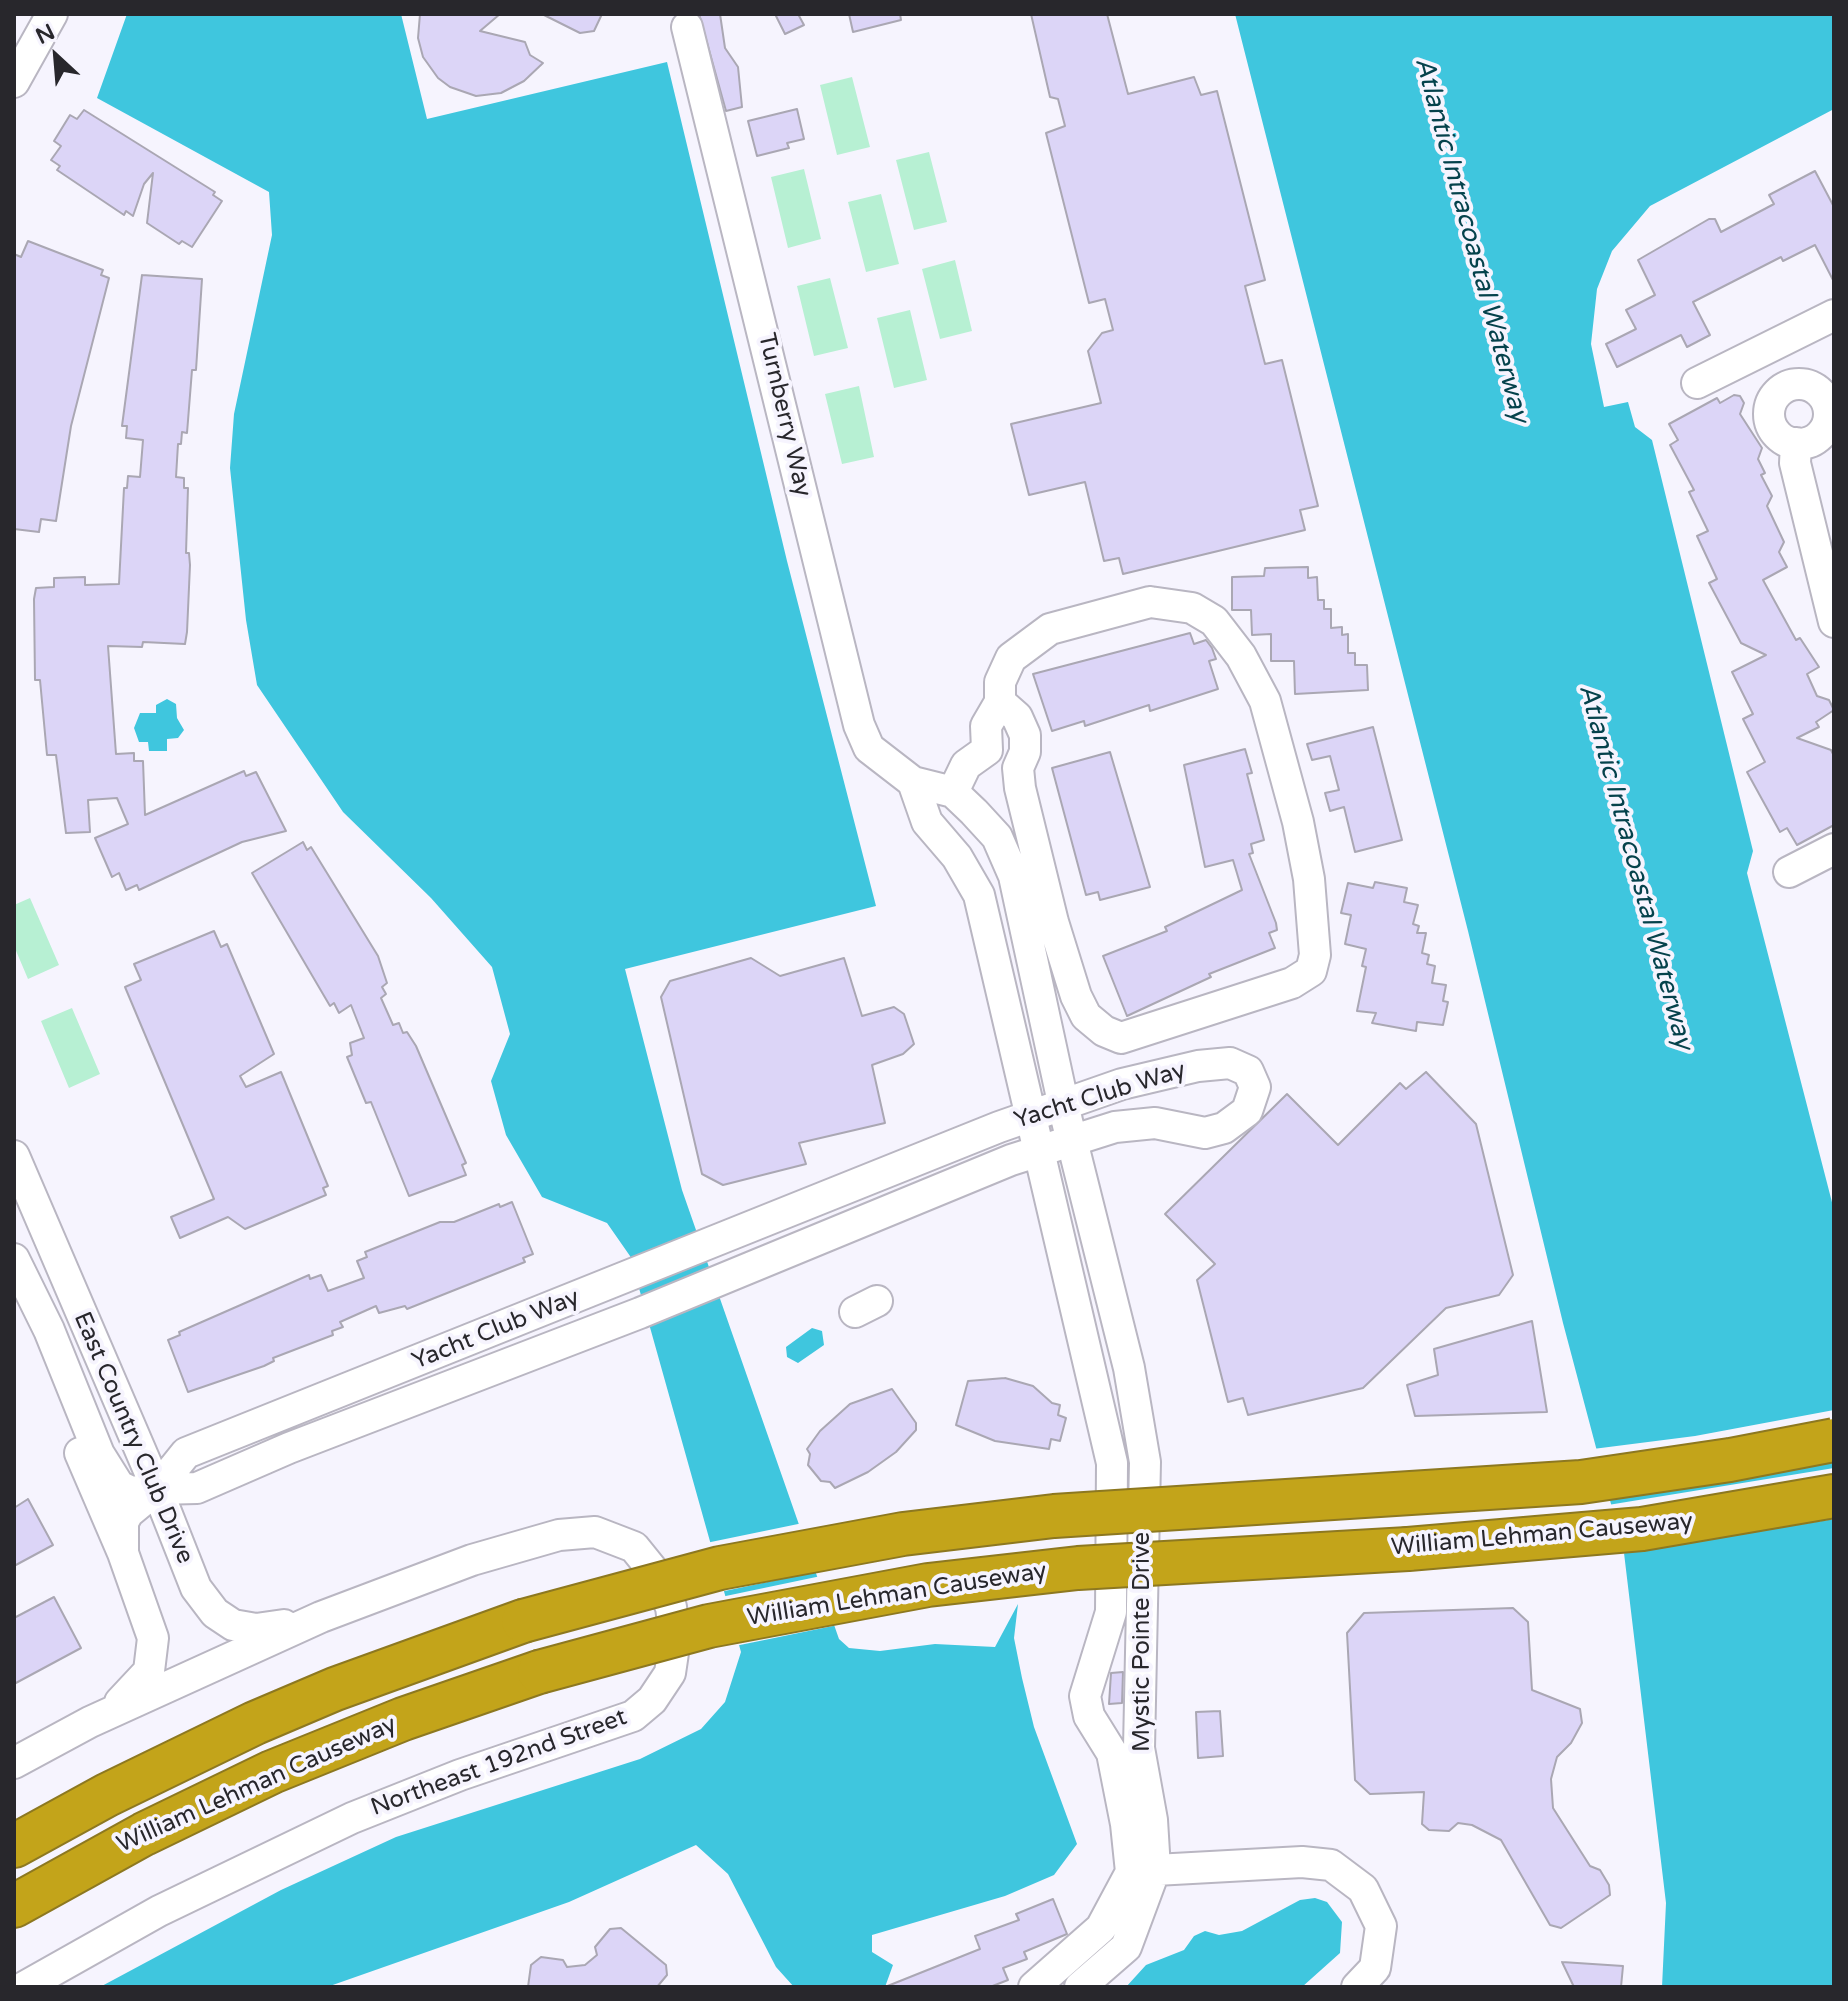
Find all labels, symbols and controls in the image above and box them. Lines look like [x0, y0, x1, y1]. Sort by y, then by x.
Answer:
north arrow [16, 16, 96, 96]
text: N [32, 19, 59, 50]
water label: Atlantic Intracoastal Waterway [1407, 54, 1535, 426]
street label: Turnberry Way [751, 330, 817, 500]
water label: Atlantic Intracoastal Waterway [1571, 681, 1699, 1053]
street label: Yacht Club Way [1011, 1056, 1189, 1136]
street label: Yacht Club Way [408, 1283, 584, 1377]
street label: East Country Club Drive [67, 1308, 199, 1568]
street label: William Lehman Causeway [1390, 1507, 1694, 1563]
street label: Mystic Pointe Drive [1129, 1532, 1157, 1752]
street label: William Lehman Causeway [745, 1557, 1049, 1633]
street label: Northeast 192nd Street [367, 1703, 631, 1823]
street label: William Lehman Causeway [113, 1710, 401, 1860]

